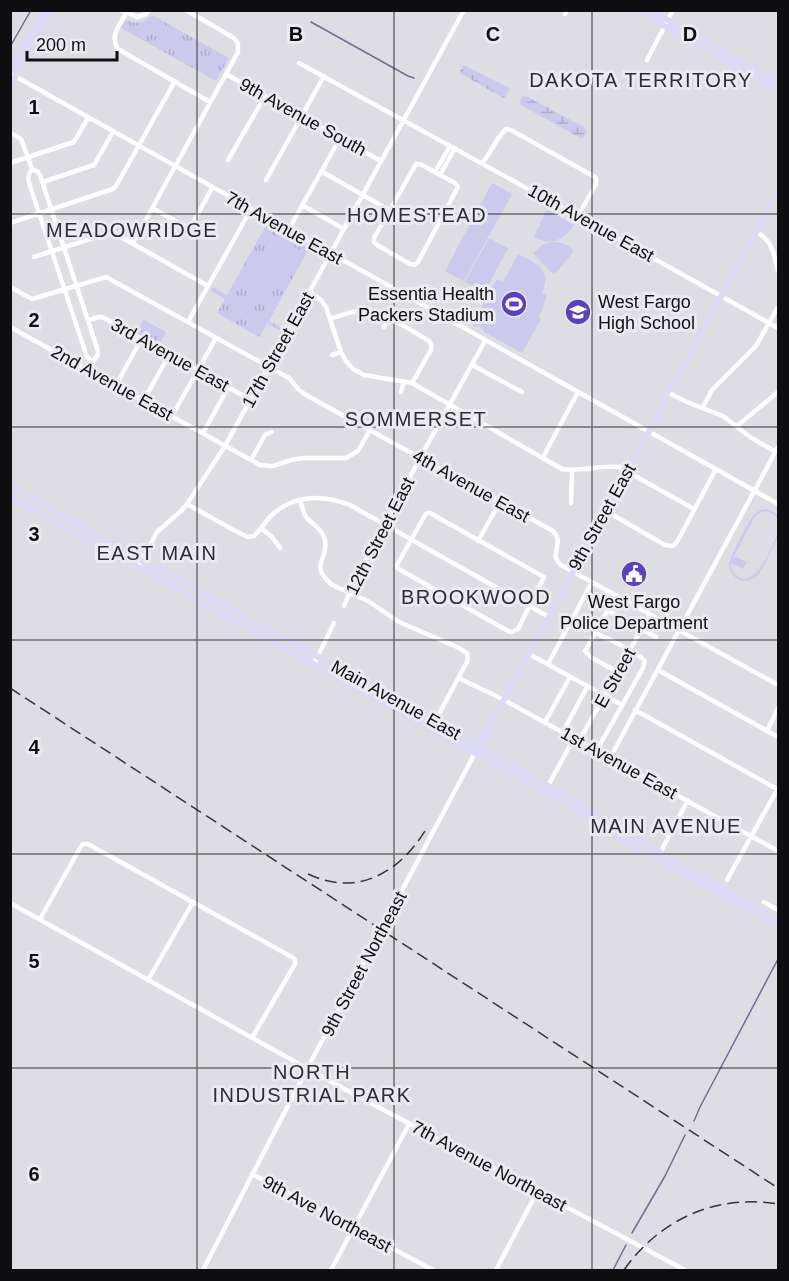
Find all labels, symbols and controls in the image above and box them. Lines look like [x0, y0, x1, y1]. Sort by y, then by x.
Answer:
text: B [289, 23, 303, 45]
text: C [486, 23, 500, 45]
text: D [683, 23, 697, 45]
scale bar [27, 24, 117, 62]
text: 200 m [36, 35, 86, 55]
district label: DAKOTA TERRITORY [529, 69, 753, 91]
street label: 9th Avenue South [236, 74, 370, 160]
text: 1 [28, 96, 40, 118]
street label: 10th Avenue East [525, 180, 657, 266]
street label: 7th Avenue East [222, 188, 346, 268]
district label: HOMESTEAD [347, 204, 487, 226]
district label: MEADOWRIDGE [46, 219, 218, 241]
place label: Essentia Health Packers Stadium [358, 284, 494, 325]
street label: 17th Street East [238, 289, 318, 411]
sports icon: Essentia Health Packers Stadium [499, 289, 529, 319]
place label: West Fargo High School [598, 292, 695, 333]
school or university icon: West Fargo High School [563, 297, 593, 327]
text: 2 [28, 309, 40, 331]
street label: 3rd Avenue East [108, 314, 232, 396]
street label: 2nd Avenue East [48, 341, 176, 425]
district label: SOMMERSET [345, 408, 487, 430]
street label: 4th Avenue East [409, 446, 533, 526]
street label: 9th Street East [564, 460, 640, 574]
street label: 12th Street East [342, 474, 418, 598]
text: 3 [28, 523, 40, 545]
district label: EAST MAIN [97, 542, 217, 564]
public building icon: West Fargo Police Department [619, 559, 649, 589]
district label: BROOKWOOD [401, 586, 551, 608]
place label: West Fargo Police Department [560, 592, 708, 633]
street label: E Street [590, 645, 640, 711]
street label: Main Avenue East [328, 656, 464, 744]
street label: 1st Avenue East [557, 723, 681, 803]
text: 4 [28, 736, 40, 758]
district label: MAIN AVENUE [590, 815, 742, 837]
street label: 9th Street Northeast [317, 888, 411, 1040]
text: 5 [28, 950, 40, 972]
district label: NORTH INDUSTRIAL PARK [212, 1061, 412, 1106]
street label: 7th Avenue Northeast [408, 1117, 570, 1215]
text: 6 [28, 1163, 40, 1185]
street label: 9th Ave Northeast [259, 1172, 395, 1256]

